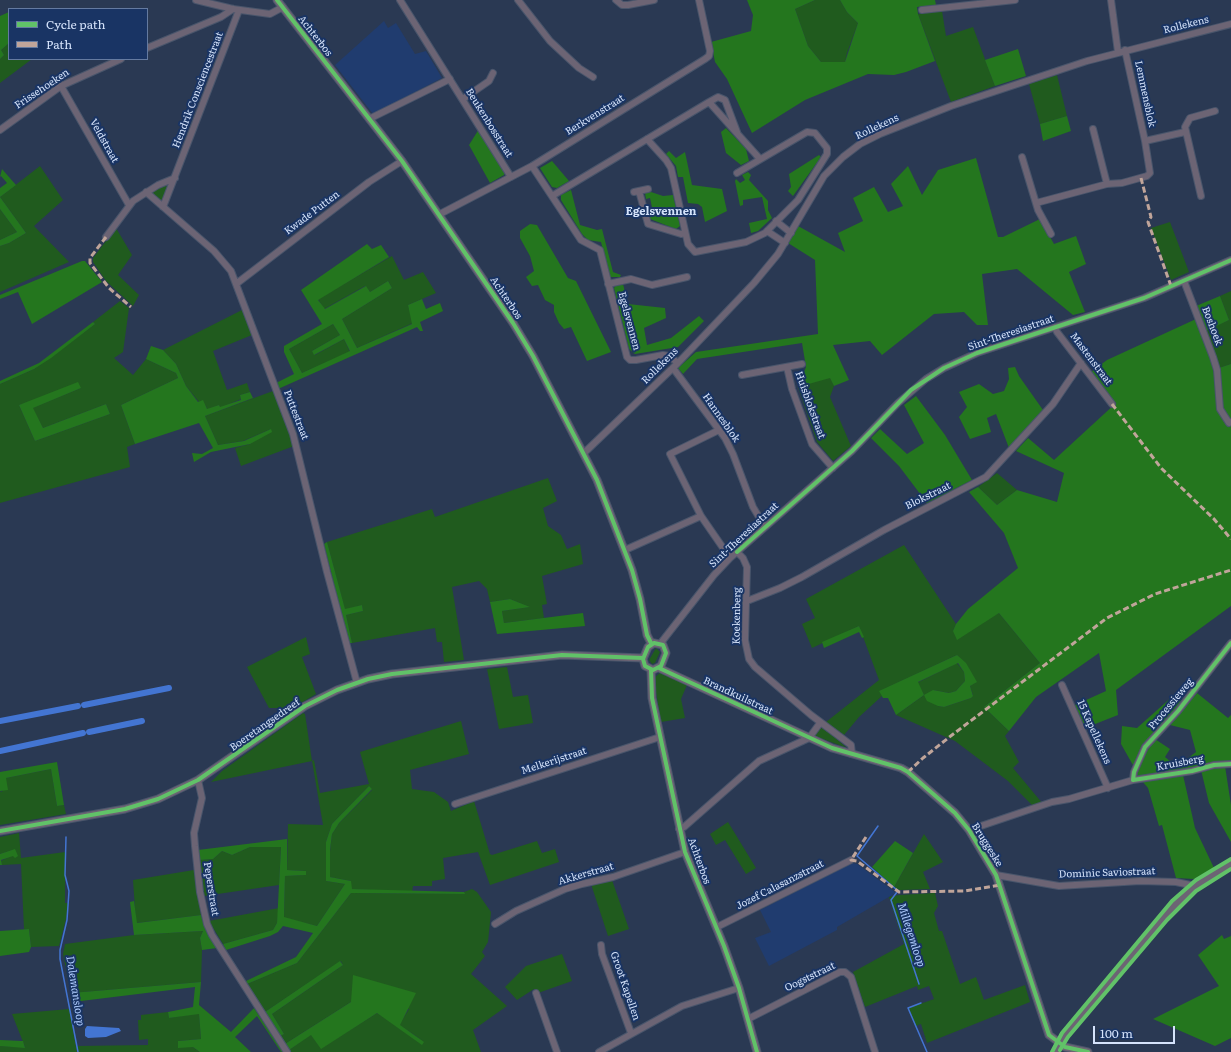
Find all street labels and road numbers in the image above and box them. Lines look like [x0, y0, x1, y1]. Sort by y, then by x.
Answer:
street label: Achterbos [295, 13, 335, 59]
street label: Rollekens [1162, 14, 1210, 36]
street label: Hendrik Consciencestraat [170, 30, 226, 150]
street label: Lemmensblok [1132, 60, 1158, 128]
street label: Frissehoeken [12, 66, 72, 112]
street label: Beukenbosstraat [463, 86, 515, 160]
street label: Berkvenstraat [563, 92, 627, 138]
street label: Rollekens [853, 112, 901, 142]
street label: Veldstraat [87, 117, 121, 165]
street label: Kwade Putten [282, 188, 342, 238]
street label: Achterbos [487, 275, 525, 321]
street label: Egelsvennen [615, 290, 643, 352]
street label: Boshoek [1199, 305, 1225, 347]
street label: Sint-Theresiastraat [966, 313, 1056, 353]
street label: Mastenstraat [1067, 330, 1115, 388]
street label: Rollekens [639, 345, 681, 387]
street label: Huisblokstraat [792, 370, 828, 440]
street label: Puttestraat [281, 388, 311, 442]
street label: Hannesblok [700, 391, 742, 445]
street label: Blokstraat [903, 480, 953, 512]
street label: Sint-Theresiastraat [707, 500, 781, 570]
street label: Koekenberg [731, 587, 743, 645]
street label: Brandkuilstraat [701, 675, 775, 717]
street label: Processieweg [1146, 676, 1196, 732]
street label: Boeretangsedreef [228, 696, 302, 754]
street label: 15 Kapellekens [1075, 698, 1113, 766]
street label: Melkerijstraat [520, 745, 588, 777]
street label: Kruisberg [1155, 753, 1205, 773]
street label: Bruggeske [969, 821, 1005, 869]
street label: Achterbos [685, 836, 713, 886]
street label: Jozef Calasanzstraat [734, 858, 826, 912]
street label: Akkerstraat [557, 860, 615, 888]
street label: Peperstraat [201, 861, 221, 917]
street label: Dominic Saviostraat [1058, 865, 1156, 881]
street label: Groot Kapellen [608, 950, 642, 1022]
street label: Oogststraat [783, 960, 837, 994]

